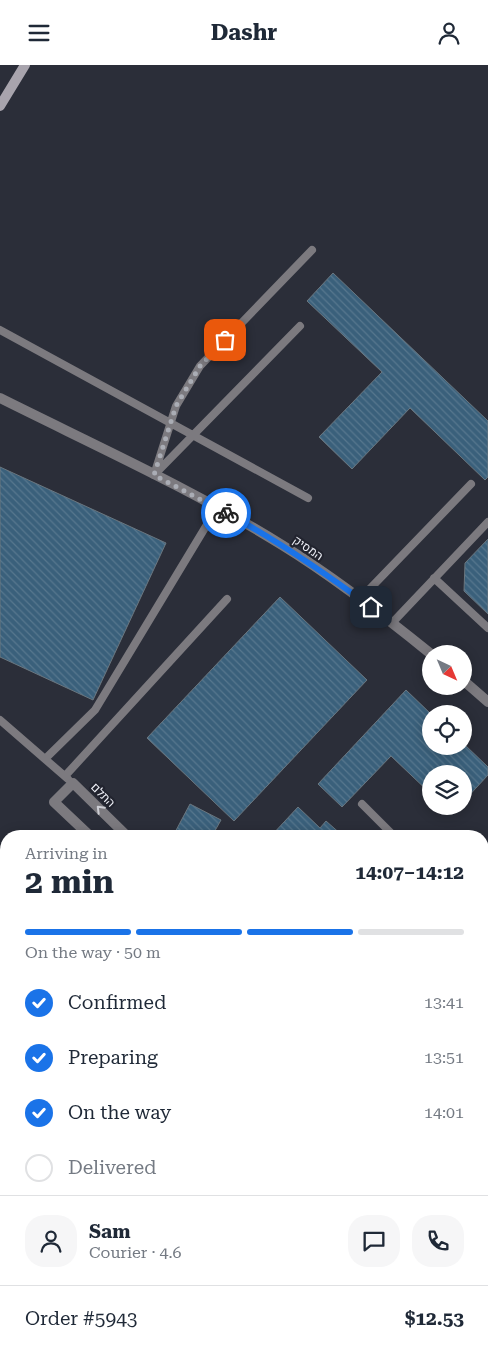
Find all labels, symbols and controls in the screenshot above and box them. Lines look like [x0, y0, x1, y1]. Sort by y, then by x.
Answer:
icon: menu [25, 19, 53, 47]
icon: person [435, 19, 463, 47]
text: Dashr [211, 20, 277, 45]
pin [204, 319, 246, 361]
icon: bag [211, 326, 239, 354]
courier [201, 488, 251, 538]
icon: bike [212, 499, 240, 527]
street label: המסיק [290, 533, 326, 563]
pin [350, 586, 392, 628]
icon: home [357, 593, 385, 621]
north arrow [422, 645, 472, 695]
map controls [422, 645, 472, 815]
button: locate [422, 705, 472, 755]
button: layers [422, 765, 472, 815]
street label: התלם [88, 780, 118, 810]
one-way arrow [96, 806, 105, 815]
text: Arriving in [25, 844, 108, 863]
text: 14:07–14:12 [355, 861, 464, 884]
text: 2 min [25, 863, 114, 901]
text: On the way · 50 m [25, 943, 161, 962]
icon: check [25, 989, 53, 1017]
text: Confirmed [68, 991, 166, 1014]
text: 13:41 [424, 993, 464, 1012]
icon: check [25, 1044, 53, 1072]
text: Preparing [68, 1046, 158, 1069]
text: 13:51 [424, 1048, 464, 1067]
icon: check [25, 1099, 53, 1127]
text: On the way [68, 1101, 171, 1124]
text: 14:01 [424, 1103, 464, 1122]
text: Delivered [68, 1156, 156, 1179]
button: person [25, 1215, 77, 1267]
button: chat [348, 1215, 400, 1267]
button: phone [412, 1215, 464, 1267]
text: Sam [89, 1220, 131, 1243]
text: Courier · 4.6 [89, 1243, 182, 1262]
text: Order #5943 [25, 1307, 137, 1330]
text: $12.53 [405, 1307, 464, 1330]

